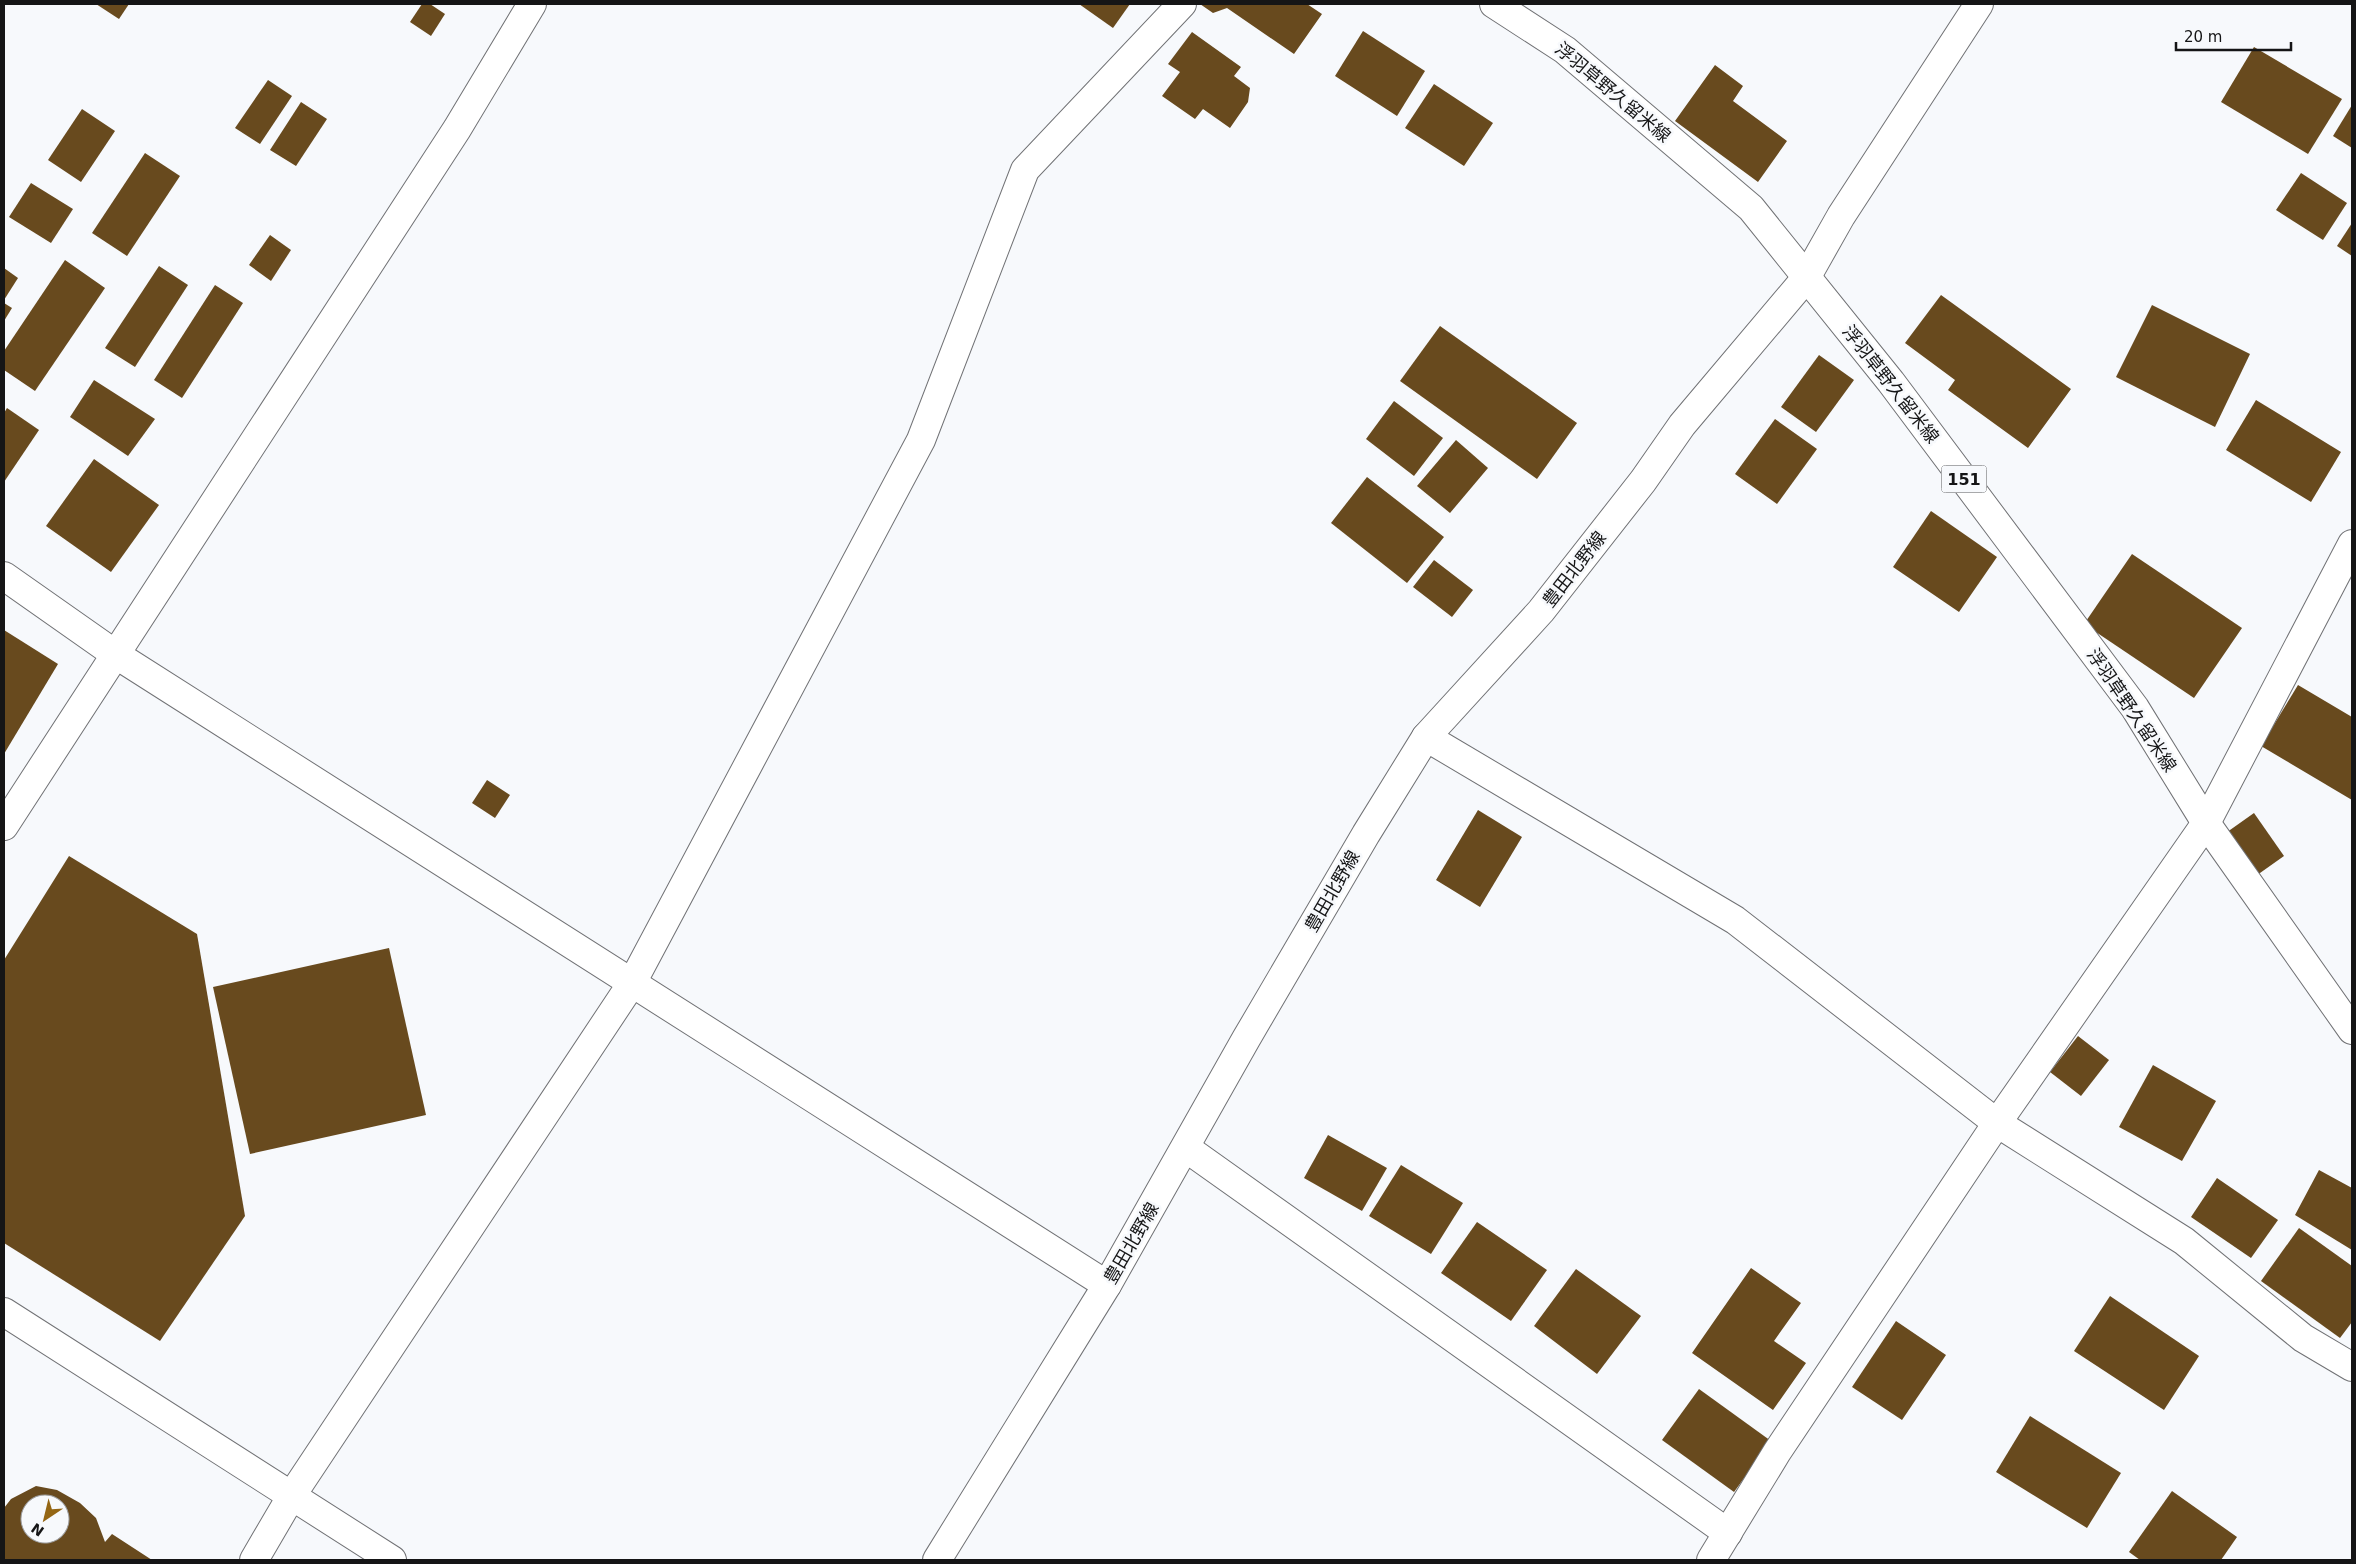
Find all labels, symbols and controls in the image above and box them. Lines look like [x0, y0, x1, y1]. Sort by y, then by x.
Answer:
scale bar [2176, 20, 2291, 52]
text: 20 m [2184, 28, 2222, 46]
street label: 浮羽草野久留米線 [1551, 38, 1675, 146]
street label: 浮羽草野久留米線 [1838, 321, 1944, 447]
road number: 151 [1942, 466, 1986, 492]
street label: 豊田北野線 [1538, 527, 1610, 611]
street label: 浮羽草野久留米線 [2083, 644, 2181, 776]
street label: 豊田北野線 [1300, 847, 1364, 935]
street label: 豊田北野線 [1099, 1199, 1163, 1287]
north arrow [20, 1494, 70, 1544]
text: N [28, 1520, 47, 1540]

